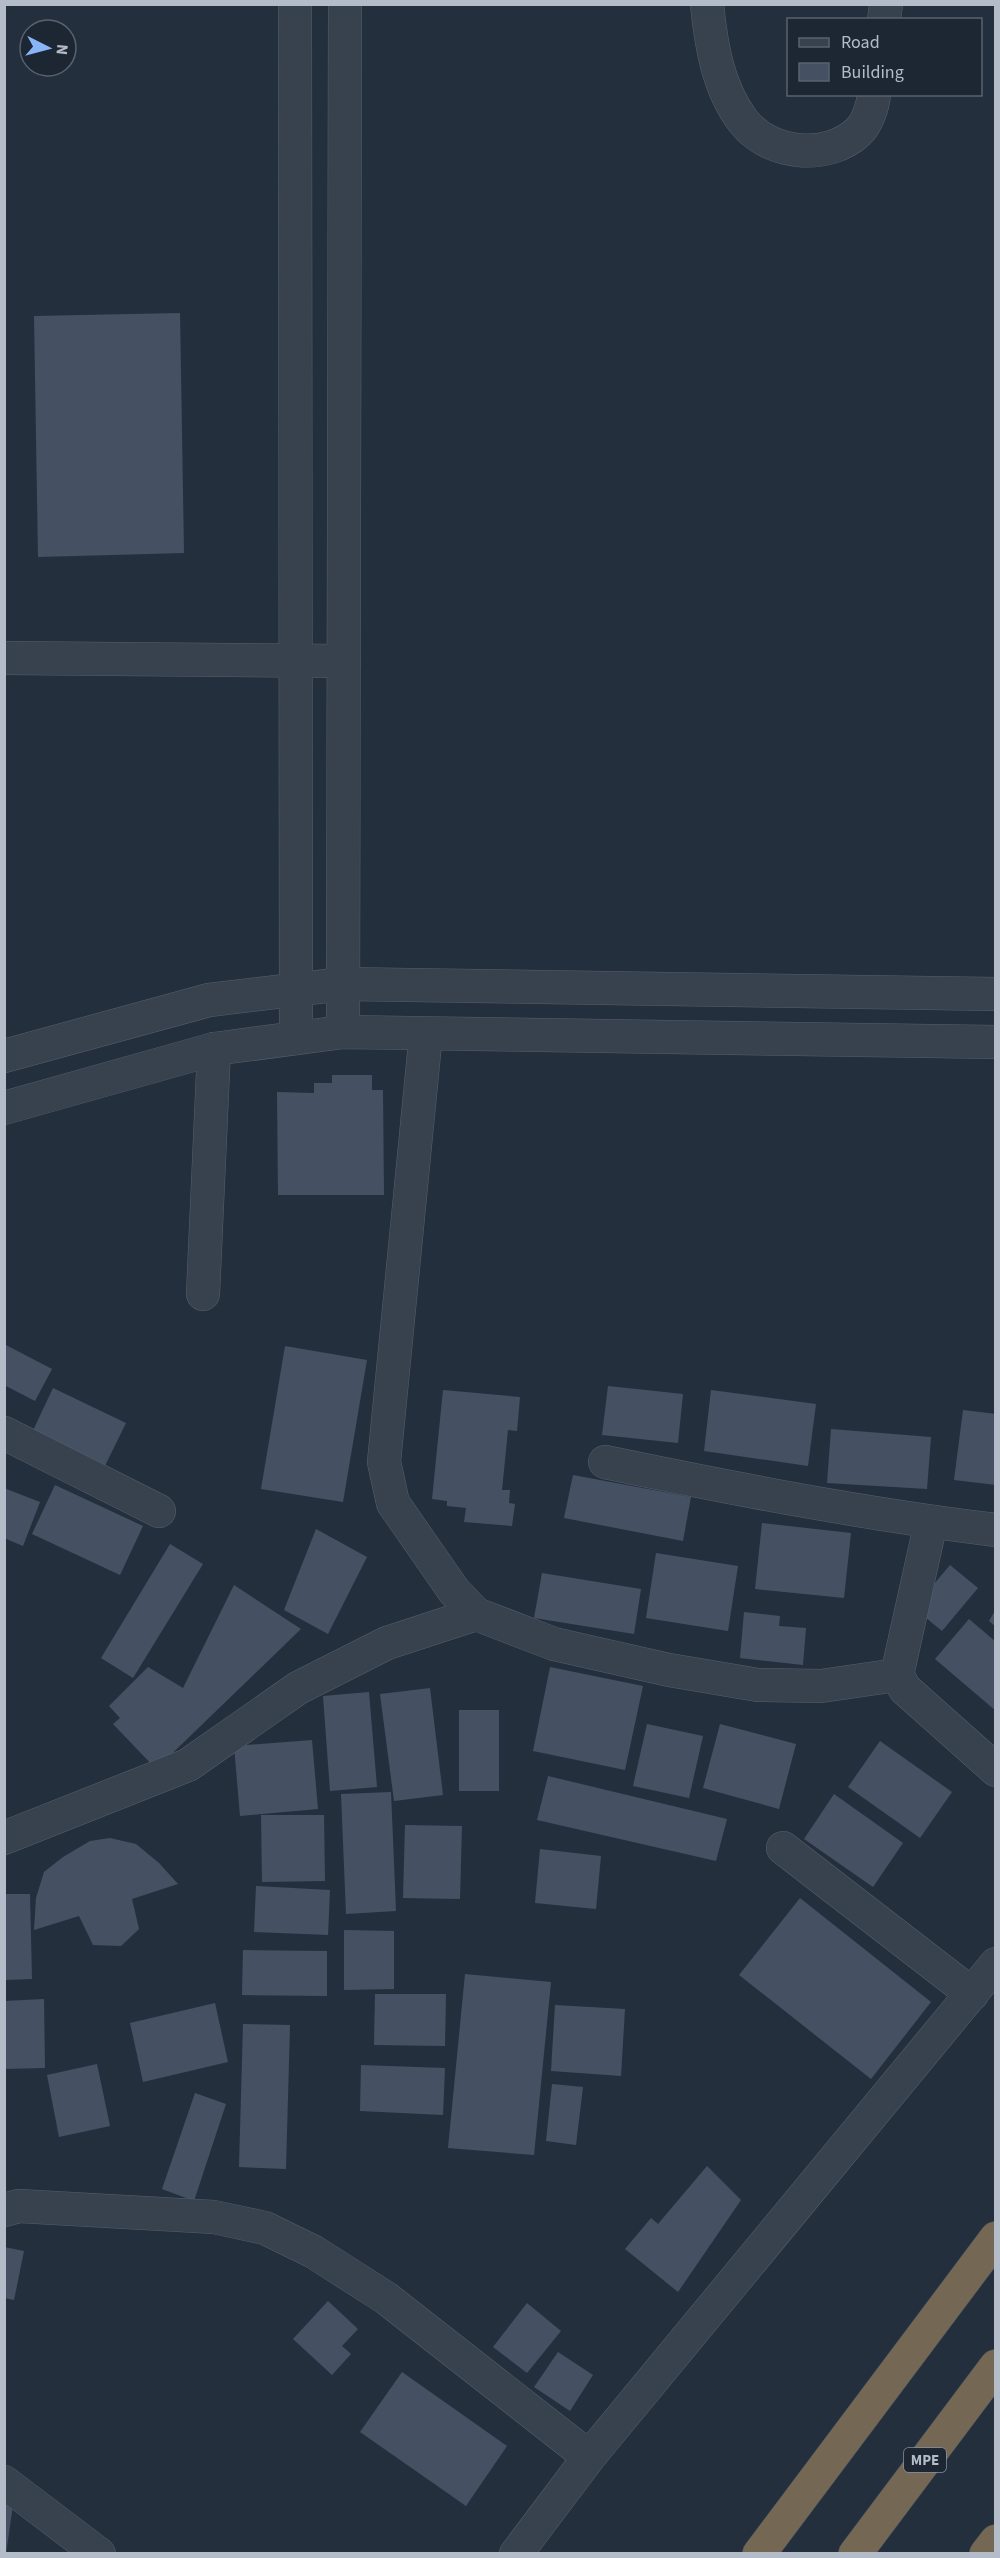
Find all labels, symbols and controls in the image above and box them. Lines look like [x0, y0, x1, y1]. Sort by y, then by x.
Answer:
north arrow [18, 18, 78, 78]
legend [787, 18, 982, 96]
text: Road [841, 30, 880, 55]
text: N [50, 43, 73, 56]
text: Building [841, 60, 904, 85]
road number: MPE [904, 2448, 946, 2472]

